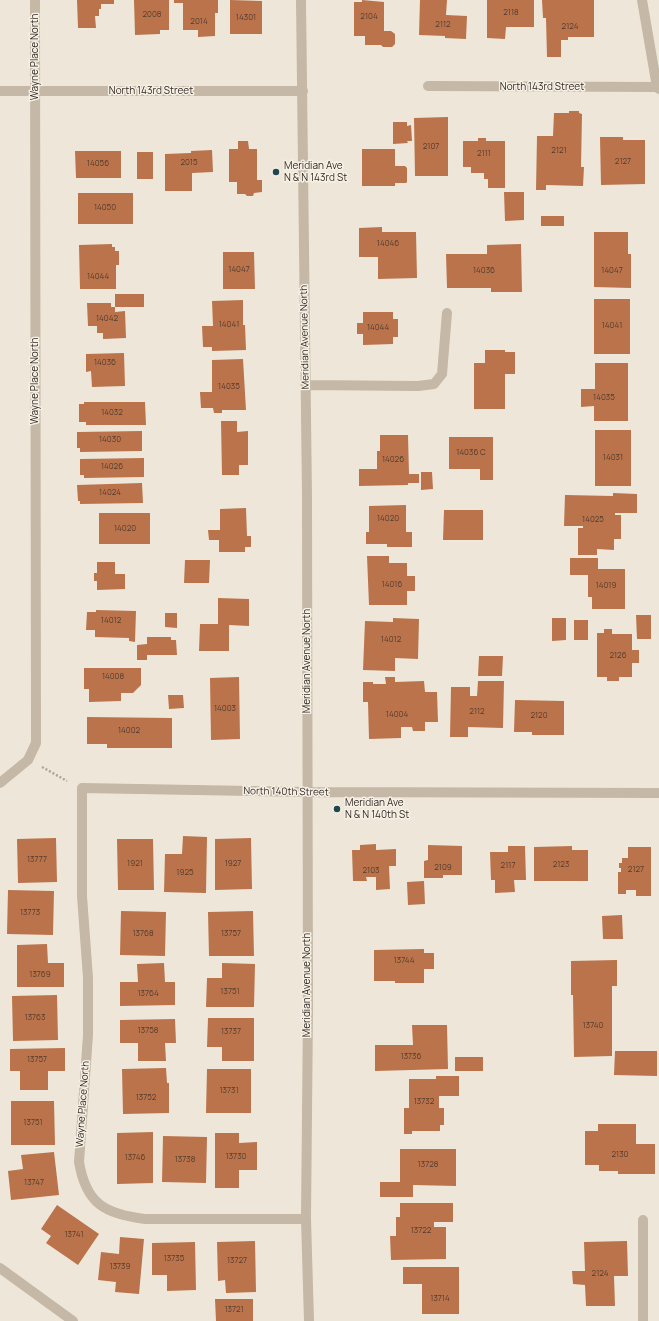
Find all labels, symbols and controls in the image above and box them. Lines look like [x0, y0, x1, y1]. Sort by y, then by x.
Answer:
house number: 2118 [503, 8, 519, 18]
house number: 2008 [143, 10, 161, 20]
house number: 2104 [360, 12, 378, 22]
house number: 14301 [236, 13, 256, 23]
street label: Wayne Place North [29, 14, 41, 100]
house number: 2014 [190, 17, 208, 27]
house number: 2112 [435, 20, 451, 30]
house number: 2124 [562, 22, 578, 32]
street label: North 143rd Street [500, 81, 584, 93]
street label: North 143rd Street [109, 85, 193, 97]
house number: 2107 [423, 142, 439, 152]
house number: 2121 [551, 146, 567, 156]
house number: 2111 [477, 149, 491, 159]
house number: 2127 [615, 157, 631, 167]
house number: 2015 [180, 158, 198, 168]
house number: 14056 [87, 159, 109, 169]
place label: Meridian Ave N & N 143rd St [284, 160, 347, 184]
marker: Meridian Ave N & N 143rd St [271, 167, 281, 177]
house number: 14050 [94, 203, 116, 213]
house number: 14046 [377, 239, 399, 249]
house number: 14047 [228, 265, 250, 275]
house number: 14036 [473, 266, 495, 276]
house number: 14047 [601, 266, 623, 276]
house number: 14044 [87, 272, 109, 282]
street label: Meridian Avenue North [298, 285, 312, 389]
house number: 14042 [96, 314, 118, 324]
house number: 14041 [219, 320, 239, 330]
house number: 14041 [602, 321, 622, 331]
house number: 14044 [367, 323, 389, 333]
street label: Wayne Place North [29, 338, 41, 424]
house number: 14036 [94, 358, 116, 368]
house number: 14035 [218, 382, 240, 392]
house number: 14035 [593, 393, 615, 403]
house number: 14032 [101, 408, 123, 418]
house number: 14030 [99, 435, 121, 445]
house number: 14036 C [456, 448, 486, 458]
house number: 14031 [603, 453, 623, 463]
house number: 14026 [382, 455, 404, 465]
house number: 14026 [101, 462, 123, 472]
house number: 14024 [99, 488, 121, 498]
house number: 14020 [377, 514, 399, 524]
house number: 14025 [582, 515, 604, 525]
house number: 14020 [114, 524, 136, 534]
house number: 14016 [382, 580, 402, 590]
house number: 14019 [596, 581, 616, 591]
street label: Meridian Avenue North [301, 609, 313, 713]
house number: 14012 [101, 616, 121, 626]
house number: 14012 [381, 635, 401, 645]
house number: 2126 [609, 651, 627, 661]
house number: 14008 [102, 672, 124, 682]
house number: 14003 [214, 704, 236, 714]
house number: 2112 [469, 707, 485, 717]
house number: 14004 [386, 710, 408, 720]
house number: 2120 [530, 711, 548, 721]
house number: 14002 [118, 726, 140, 736]
street label: North 140th Street [243, 785, 329, 799]
place label: Meridian Ave N & N 140th St [345, 797, 409, 820]
marker: Meridian Ave N & N 140th St [332, 804, 342, 814]
house number: 13777 [27, 855, 47, 865]
house number: 1921 [127, 859, 143, 869]
house number: 1927 [225, 859, 241, 869]
house number: 2123 [553, 860, 569, 870]
house number: 2117 [501, 861, 515, 871]
house number: 2109 [434, 863, 452, 873]
house number: 2127 [628, 865, 644, 875]
house number: 2103 [363, 866, 379, 876]
house number: 1925 [176, 868, 194, 878]
house number: 13773 [20, 908, 40, 918]
house number: 13768 [132, 929, 154, 939]
house number: 13757 [221, 929, 241, 939]
street label: Meridian Avenue North [301, 933, 313, 1037]
house number: 13744 [394, 956, 414, 966]
house number: 13769 [29, 970, 51, 980]
house number: 13751 [220, 987, 240, 997]
house number: 13764 [137, 989, 159, 999]
house number: 13763 [25, 1013, 45, 1023]
house number: 13740 [583, 1021, 603, 1031]
house number: 13758 [138, 1026, 158, 1036]
house number: 13737 [221, 1027, 241, 1037]
house number: 13736 [401, 1052, 421, 1062]
house number: 13757 [27, 1055, 47, 1065]
street label: Wayne Place North [74, 1060, 92, 1148]
house number: 13731 [219, 1086, 239, 1096]
house number: 13752 [136, 1093, 156, 1103]
house number: 13732 [414, 1097, 434, 1107]
house number: 13751 [23, 1118, 43, 1128]
house number: 2130 [612, 1150, 628, 1160]
house number: 13730 [226, 1152, 246, 1162]
house number: 13746 [125, 1153, 145, 1163]
house number: 13738 [175, 1155, 195, 1165]
house number: 13728 [418, 1160, 438, 1170]
house number: 13747 [24, 1178, 44, 1188]
house number: 13722 [411, 1226, 431, 1236]
house number: 13741 [64, 1230, 84, 1240]
house number: 13735 [164, 1254, 184, 1264]
house number: 13727 [227, 1256, 247, 1266]
house number: 13739 [110, 1262, 130, 1272]
house number: 2124 [592, 1269, 608, 1279]
house number: 13714 [430, 1294, 450, 1304]
house number: 13721 [224, 1305, 244, 1315]

